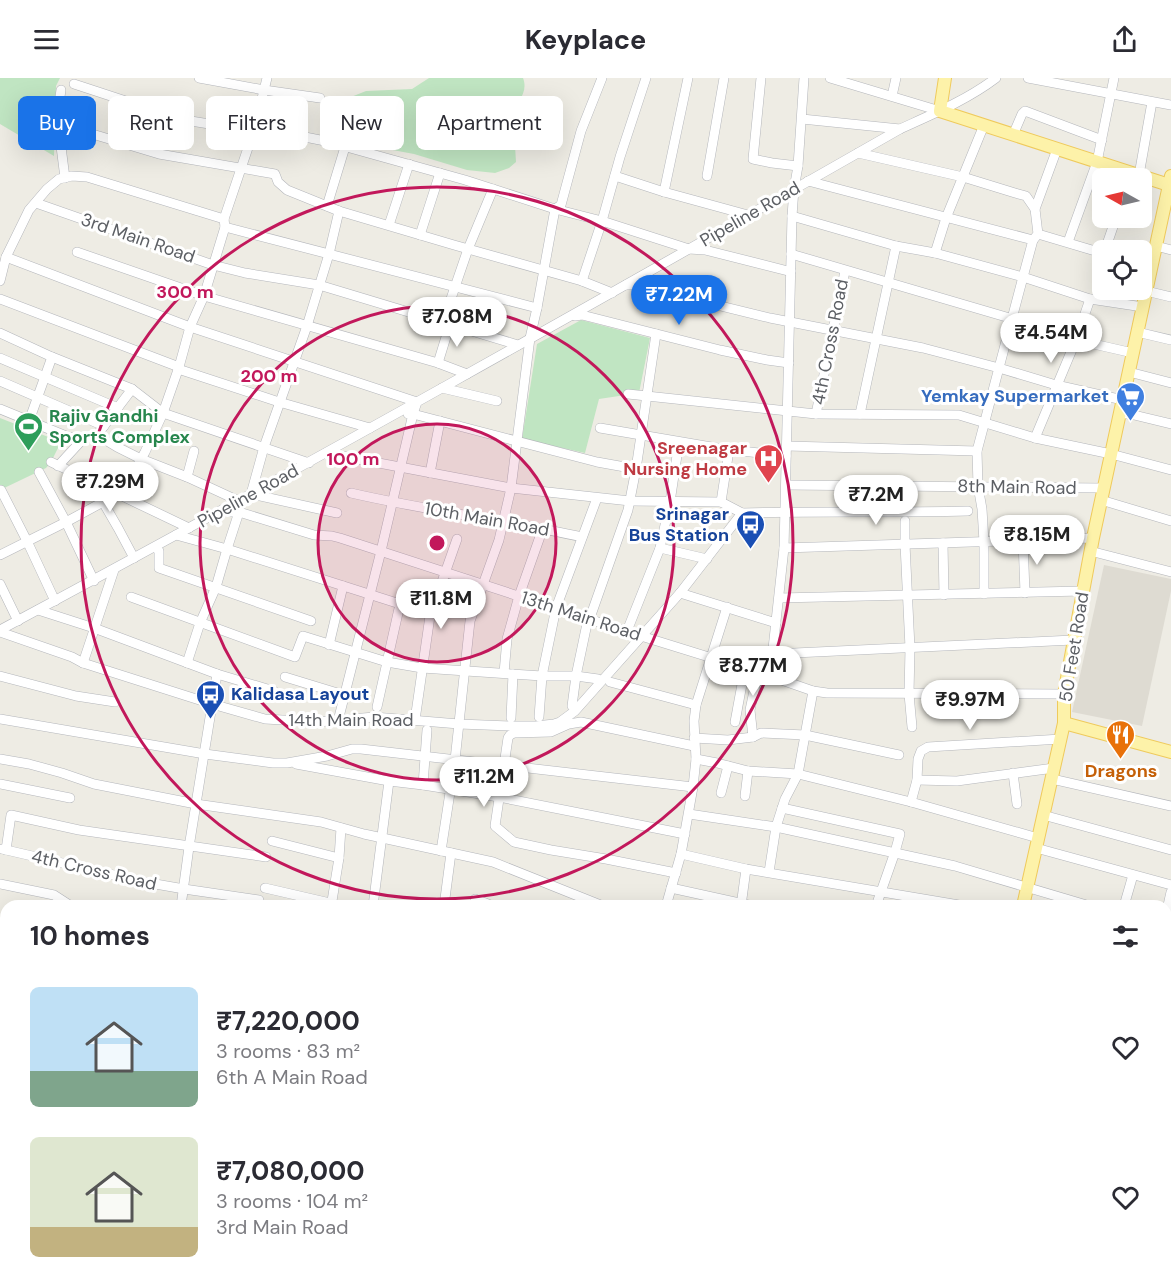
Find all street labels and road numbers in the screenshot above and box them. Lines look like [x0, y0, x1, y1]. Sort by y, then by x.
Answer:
street label: Pipeline Road [696, 176, 804, 252]
street label: 3rd Main Road [78, 207, 198, 269]
street label: 4th Cross Road [806, 277, 854, 407]
street label: Pipeline Road [193, 458, 303, 534]
street label: 8th Main Road [957, 474, 1077, 500]
street label: 10th Main Road [423, 496, 551, 542]
street label: 13th Main Road [518, 585, 644, 647]
street label: 50 Feet Road [1053, 590, 1095, 704]
street label: 14th Main Road [288, 708, 414, 732]
street label: 4th Cross Road [29, 844, 159, 896]

